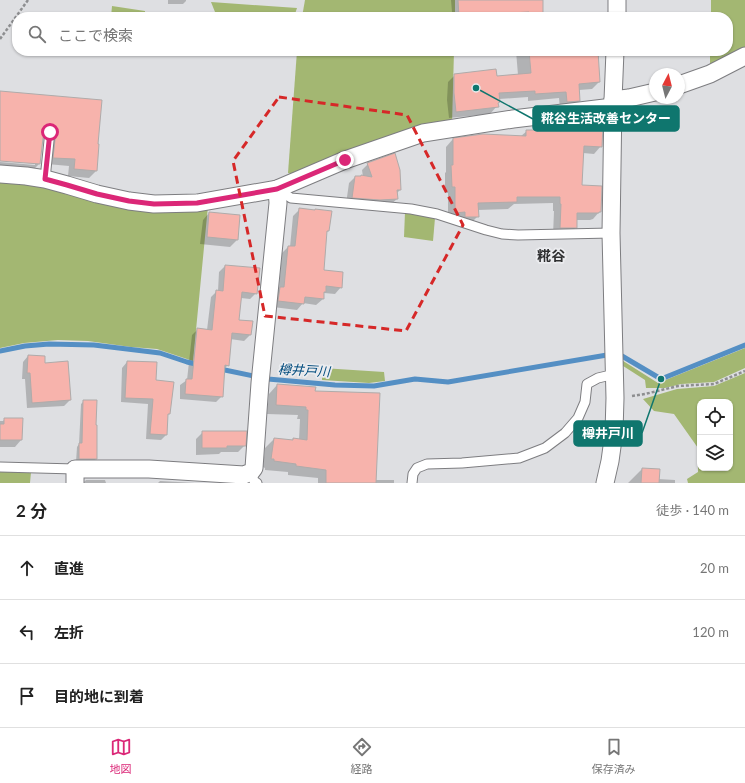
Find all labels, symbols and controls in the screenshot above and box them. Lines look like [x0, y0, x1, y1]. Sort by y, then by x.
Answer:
search box [12, 12, 733, 56]
icon: search [26, 23, 48, 45]
text: ここで検索 [58, 26, 133, 44]
north arrow [649, 68, 685, 104]
callout: 糀谷生活改善センター [533, 106, 679, 131]
text: 糀谷生活改善センター [541, 110, 671, 126]
route start [41, 123, 59, 141]
route end [336, 151, 354, 169]
district label: 糀谷 [537, 247, 566, 264]
water label: 樽井戸川 [278, 361, 332, 379]
map controls [697, 399, 733, 471]
button: locate [697, 399, 733, 435]
callout: 樽井戸川 [574, 421, 642, 446]
text: 樽井戸川 [582, 425, 634, 441]
button: layers [697, 435, 733, 471]
text: 2 分 [16, 500, 47, 521]
text: 徒歩 · 140 m [656, 502, 729, 518]
icon: ahead [16, 557, 38, 579]
text: 直進 [54, 559, 84, 577]
text: 20 m [700, 560, 729, 576]
icon: left [16, 621, 38, 643]
text: 左折 [54, 623, 84, 641]
text: 120 m [692, 624, 729, 640]
icon: arrive [16, 685, 38, 707]
text: 目的地に到着 [54, 687, 144, 705]
tab: 地図 [110, 736, 132, 776]
tab: 経路 [351, 736, 373, 776]
tab: 保存済み [592, 736, 636, 776]

